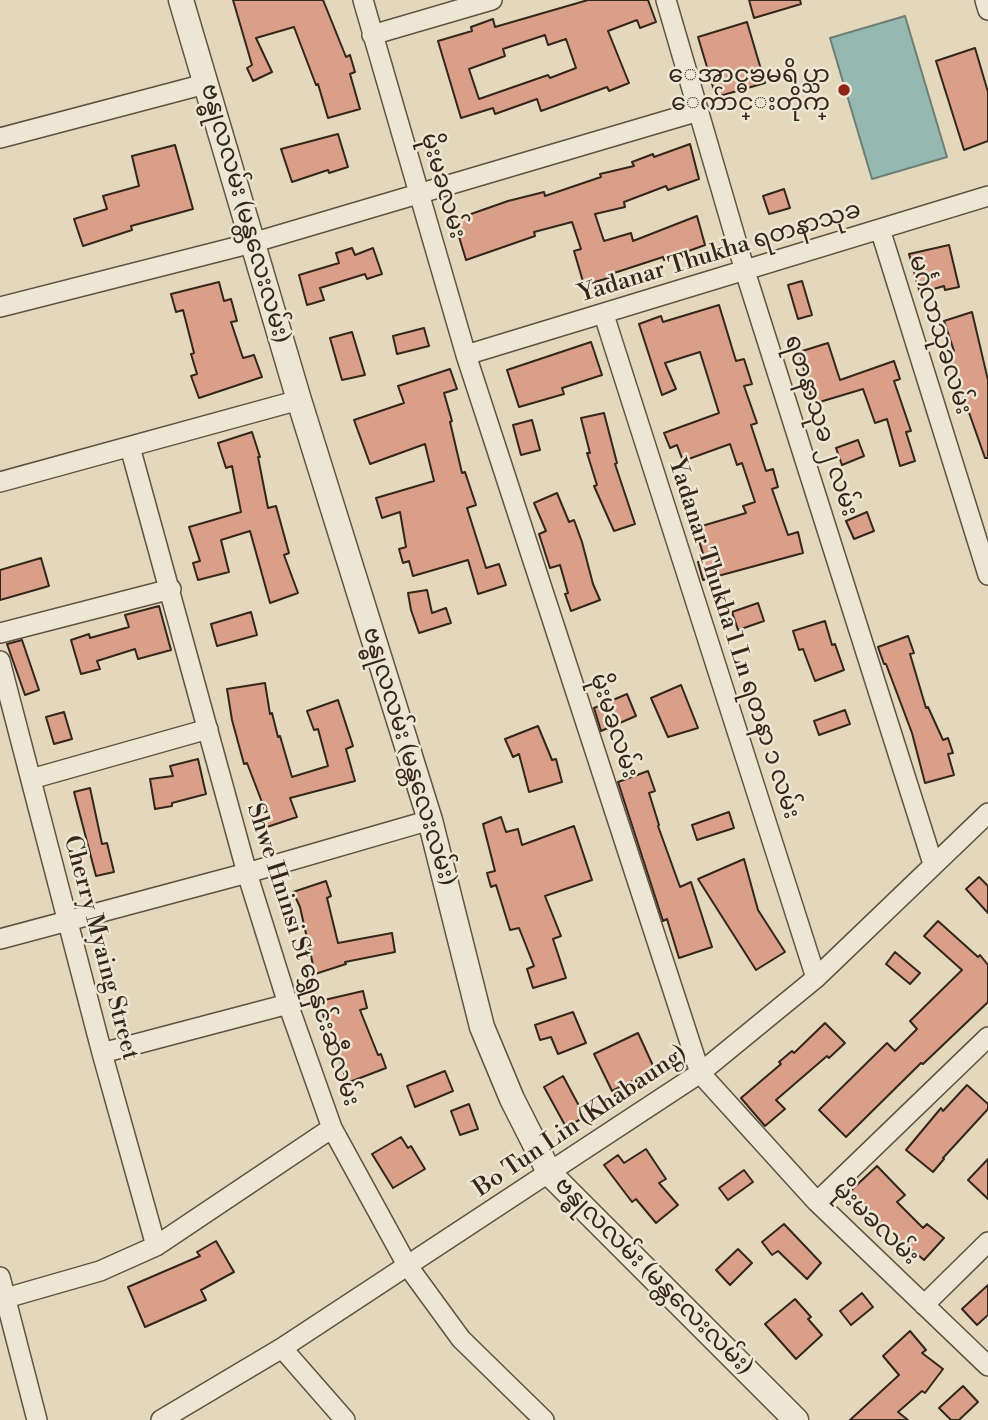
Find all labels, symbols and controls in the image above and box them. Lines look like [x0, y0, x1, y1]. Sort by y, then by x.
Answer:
place label: ေအာင္ဓၶမရိပ္သာ ေက်ာင္းတိုက္ [668, 62, 830, 118]
street label: ဗန္ဓုလလမ်း (မန္တလေးလမ်း) [193, 81, 295, 347]
marker: ေအာင္ဓၶမရိပ္သာ ေက်ာင္းတိုက္ [836, 82, 852, 98]
street label: မိုးမခလမ်း [413, 130, 471, 242]
street label: Yadanar Thukha ရတနာသုခ [575, 196, 865, 310]
street label: မင်္ဂလာသုခလမ်း [901, 252, 977, 418]
street label: ရတနာသုခ ၂ လမ်း [777, 332, 863, 520]
street label: Yadanar Thukha 1 Ln ရတနာ ၁ လမ်း [661, 455, 805, 823]
street label: ဗန္ဓုလလမ်း (မန္တလေးလမ်း) [355, 624, 461, 890]
street label: မိုးမခလမ်း [583, 670, 643, 782]
street label: Shwe Hninsi St ရွှေနှင်းဆီလမ်း [239, 800, 365, 1110]
street label: Cherry Myaing Street [56, 833, 144, 1063]
street label: Bo Tun Lin (Khabaung) [469, 1040, 693, 1204]
street label: ဗန္ဓုလလမ်း (မန္တလေးလမ်း) [548, 1172, 758, 1382]
street label: မိုးမခလမ်း [826, 1176, 924, 1272]

